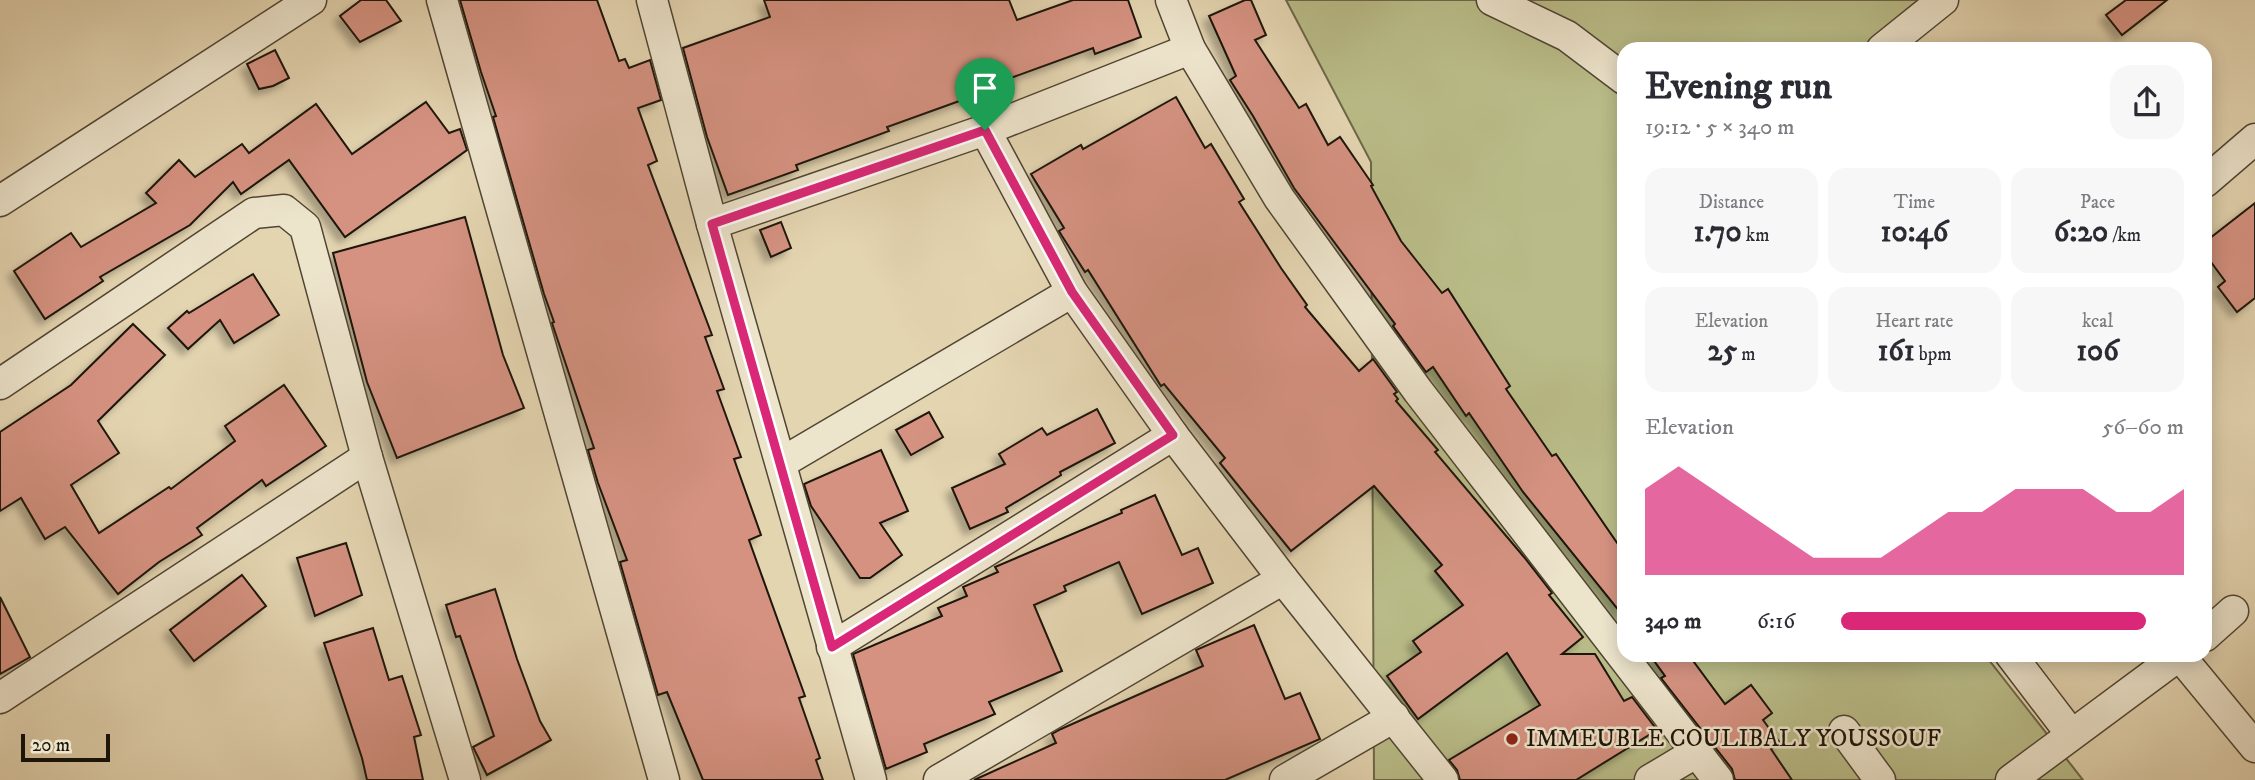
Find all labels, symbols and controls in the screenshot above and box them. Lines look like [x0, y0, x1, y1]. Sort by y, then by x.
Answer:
pin [955, 58, 1015, 130]
text: Evening run [1645, 63, 1832, 111]
button: share [2110, 65, 2184, 139]
icon: arrive [966, 69, 1004, 107]
text: 19:12 · 5 × 340 m [1645, 113, 1795, 142]
text: Distance [1699, 191, 1764, 214]
text: Time [1894, 191, 1935, 214]
text: Pace [2080, 191, 2115, 214]
text: 1.70 [1693, 214, 1742, 251]
text: 10:46 [1881, 214, 1948, 251]
text: 6:20 [2054, 214, 2108, 251]
text: km [1742, 224, 1770, 247]
text: /km [2108, 224, 2141, 247]
text: Elevation [1695, 310, 1768, 333]
text: Heart rate [1876, 310, 1953, 333]
text: kcal [2082, 310, 2113, 333]
text: 25 [1708, 333, 1737, 370]
text: 161 [1877, 333, 1915, 370]
text: 106 [2076, 333, 2119, 370]
text: m [1737, 343, 1755, 366]
text: bpm [1915, 343, 1952, 366]
text: Elevation [1645, 413, 1734, 442]
text: 56–60 m [2102, 413, 2184, 442]
text: 340 m [1645, 607, 1701, 636]
text: 6:16 [1757, 607, 1795, 636]
place label: IMMEUBLE COULIBALY YOUSSOUF [1526, 724, 1941, 754]
scale bar [21, 731, 110, 763]
marker: IMMEUBLE COULIBALY YOUSSOUF [1504, 731, 1520, 747]
text: 20 m [32, 734, 70, 757]

